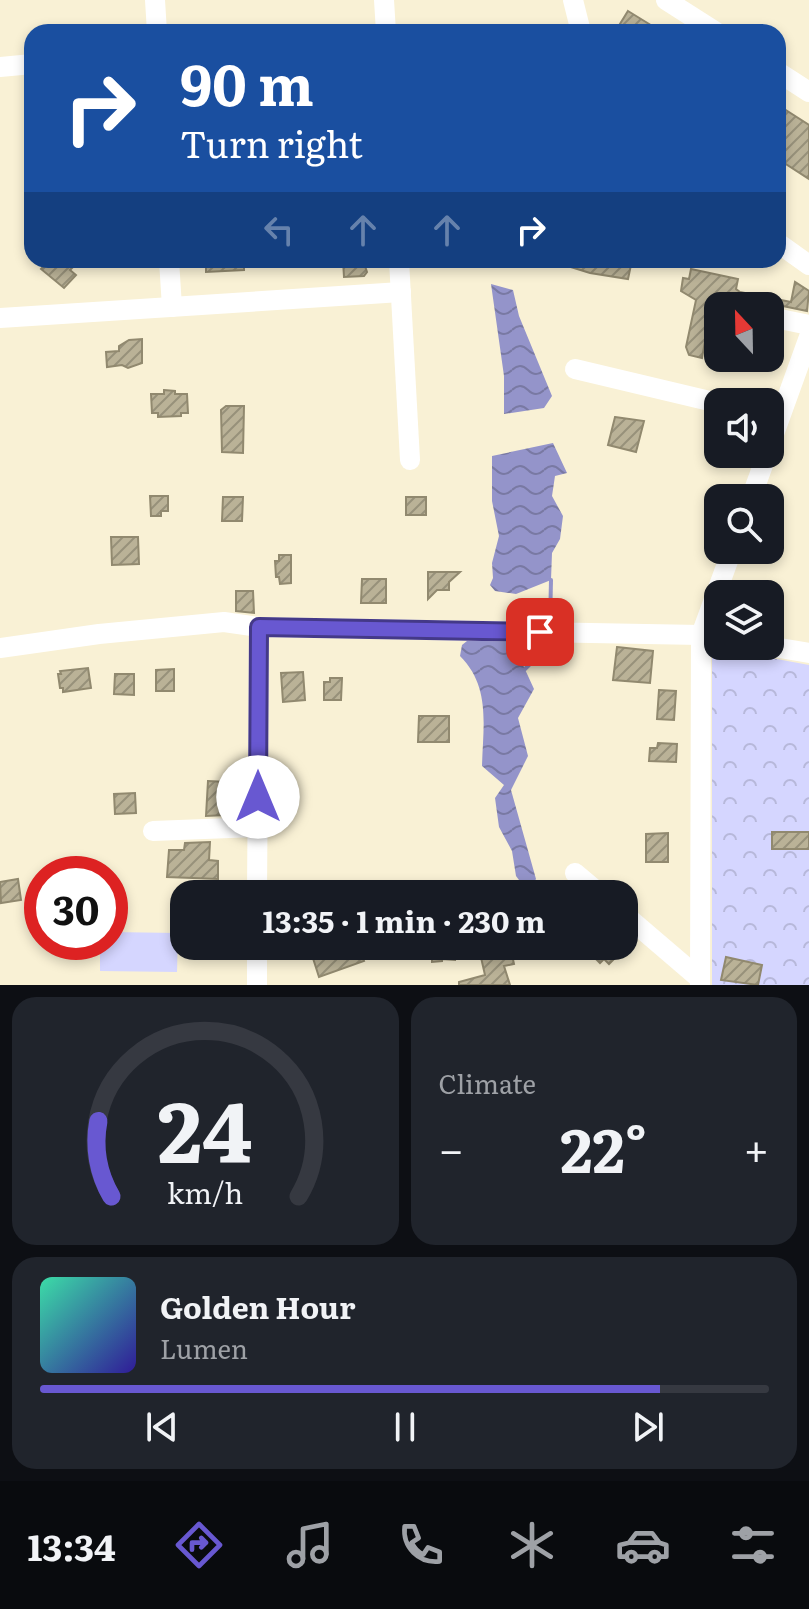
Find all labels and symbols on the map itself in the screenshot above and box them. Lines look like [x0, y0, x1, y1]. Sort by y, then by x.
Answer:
north arrow [704, 292, 784, 372]
pin [506, 598, 574, 666]
position arrow [216, 755, 300, 839]
speed limit sign: 30 [24, 856, 128, 960]

